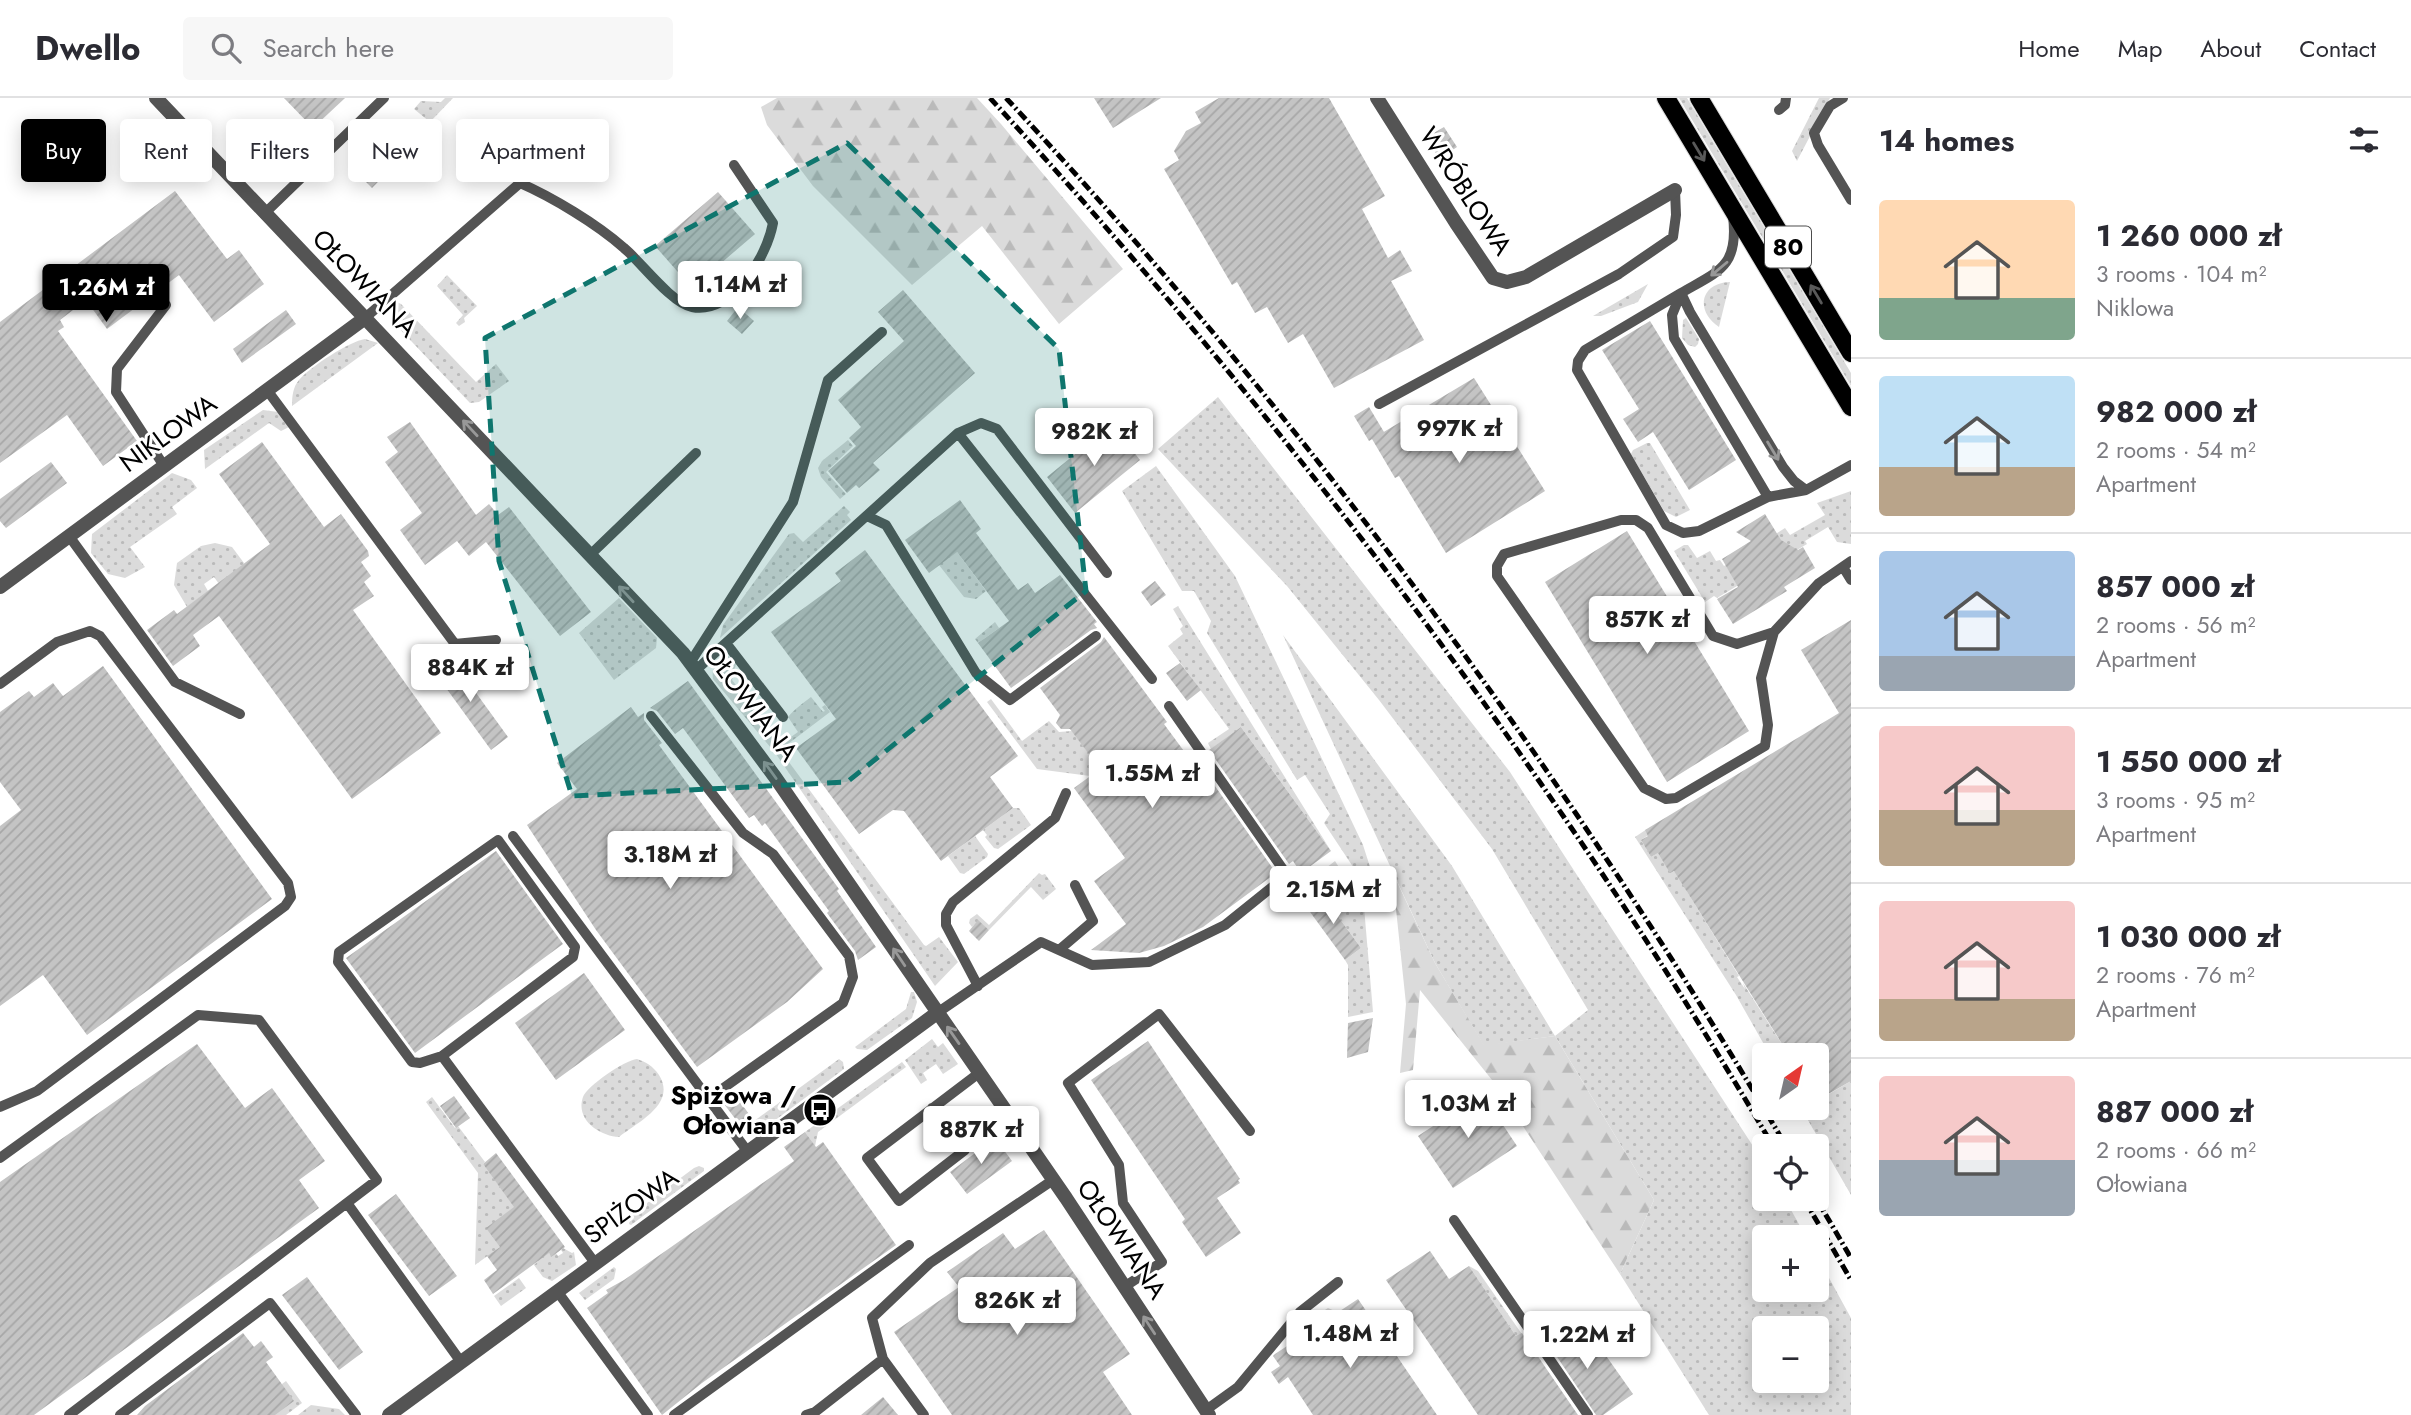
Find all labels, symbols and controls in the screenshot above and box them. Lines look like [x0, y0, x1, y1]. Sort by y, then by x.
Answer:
search box [183, 17, 673, 80]
text: Dwello [35, 25, 141, 72]
icon: search [207, 29, 245, 67]
text: Search here [263, 29, 394, 67]
text: Home [2018, 31, 2080, 66]
text: Map [2118, 31, 2162, 66]
text: About [2200, 31, 2261, 66]
text: Contact [2299, 31, 2376, 66]
chip: Buy [21, 119, 106, 182]
chip: Rent [120, 119, 212, 182]
chip: Filters [226, 119, 334, 182]
chip: New [348, 119, 442, 182]
chip: Apartment [456, 119, 609, 182]
street label: WRÓBLOWA [1410, 119, 1522, 263]
text: 14 homes [1879, 119, 2014, 162]
icon: filters [2345, 121, 2383, 159]
one-way arrow [1692, 142, 1706, 162]
text: 1 260 000 zł [2096, 214, 2281, 257]
street label: OŁOWIANA [303, 220, 427, 346]
road number: 80 [1765, 226, 1811, 267]
icon: home [1935, 228, 2019, 312]
text: 3 rooms · 104 m² [2096, 257, 2266, 291]
one-way arrow [1710, 261, 1728, 277]
pin: 1.14M zł [668, 262, 812, 321]
pin: 1.26M zł [34, 264, 178, 324]
text: 1.14M zł [694, 267, 786, 301]
text: 1.26M zł [58, 270, 154, 304]
one-way arrow [1809, 285, 1823, 305]
text: Niklowa [2096, 291, 2174, 325]
street label: NIKLOWA [111, 384, 225, 481]
text: 982 000 zł [2096, 390, 2256, 433]
icon: home [1935, 404, 2019, 488]
pin: 997K zł [1394, 406, 1524, 465]
pin: 982K zł [1029, 408, 1159, 468]
text: 997K zł [1416, 411, 1502, 445]
text: 982K zł [1051, 414, 1137, 448]
one-way arrow [462, 419, 478, 437]
text: 2 rooms · 54 m² [2096, 433, 2256, 467]
one-way arrow [1767, 441, 1781, 461]
text: Apartment [2096, 467, 2196, 501]
text: 857 000 zł [2096, 565, 2254, 608]
icon: home [1935, 579, 2019, 663]
one-way arrow [618, 585, 635, 602]
pin: 857K zł [1582, 596, 1712, 656]
text: 857K zł [1605, 602, 1689, 636]
text: 2 rooms · 56 m² [2096, 608, 2256, 642]
street label: OŁOWIANA [694, 637, 808, 770]
text: Apartment [2096, 642, 2196, 676]
pin: 884K zł [405, 644, 535, 704]
text: 884K zł [427, 650, 513, 684]
text: 1 550 000 zł [2096, 740, 2280, 783]
pin: 1.55M zł [1080, 750, 1224, 810]
icon: home [1935, 754, 2019, 838]
text: 1.55M zł [1105, 756, 1199, 790]
one-way arrow [763, 760, 778, 779]
text: 3 rooms · 95 m² [2096, 783, 2255, 817]
text: Apartment [2096, 817, 2196, 851]
pin: 3.18M zł [598, 832, 742, 891]
text: 3.18M zł [623, 837, 717, 871]
pin: 2.15M zł [1261, 866, 1405, 926]
text: 2.15M zł [1286, 872, 1380, 906]
text: 1 030 000 zł [2096, 915, 2280, 958]
icon: home [1935, 929, 2019, 1013]
one-way arrow [892, 948, 906, 967]
text: 2 rooms · 76 m² [2096, 958, 2255, 992]
text: Apartment [2096, 992, 2196, 1026]
one-way arrow [946, 1026, 960, 1045]
north arrow [1752, 1043, 1829, 1120]
map controls [1752, 1043, 1829, 1393]
place label: Spiżowa / Ołowiana [671, 1076, 796, 1144]
pin: 1.03M zł [1396, 1080, 1540, 1140]
text: 1.03M zł [1421, 1086, 1515, 1120]
text: 887 000 zł [2096, 1090, 2253, 1133]
bus stop icon: Spiżowa / Ołowiana [801, 1091, 839, 1129]
icon: home [1935, 1104, 2019, 1188]
pin: 887K zł [916, 1107, 1046, 1166]
text: 887K zł [939, 1112, 1023, 1146]
text: 2 rooms · 66 m² [2096, 1133, 2256, 1167]
button: locate [1752, 1134, 1829, 1211]
street label: SPIŻOWA [576, 1158, 687, 1253]
text: Ołowiana [2096, 1167, 2188, 1201]
street label: OŁOWIANA [1068, 1171, 1177, 1307]
button: + [1752, 1225, 1829, 1302]
pin: 826K zł [952, 1278, 1082, 1337]
text: 826K zł [974, 1283, 1060, 1317]
pin: 1.48M zł [1278, 1310, 1422, 1370]
pin: 1.22M zł [1515, 1312, 1659, 1371]
one-way arrow [1142, 1316, 1157, 1335]
text: 1.48M zł [1302, 1316, 1398, 1350]
button: − [1752, 1316, 1829, 1393]
text: 1.22M zł [1540, 1317, 1634, 1351]

